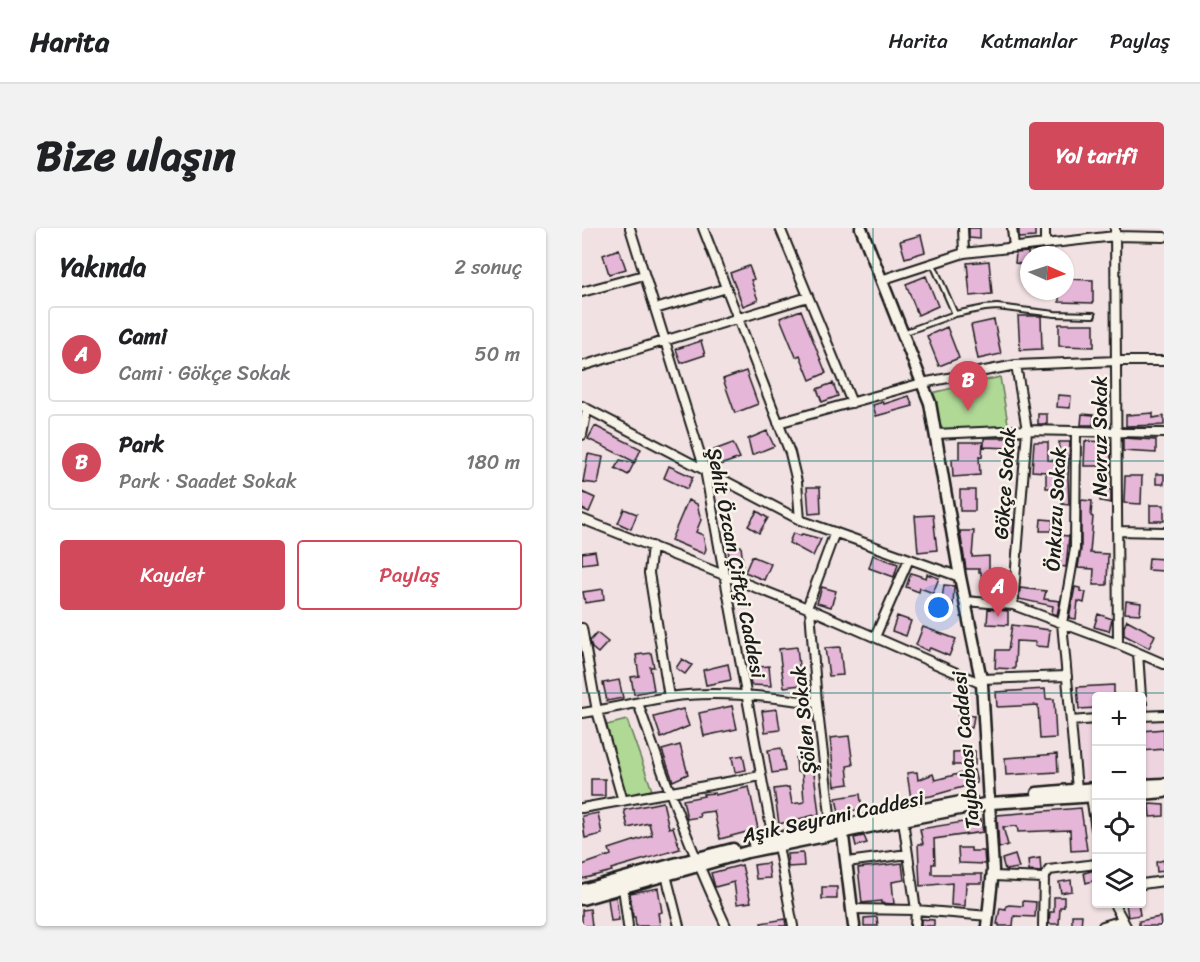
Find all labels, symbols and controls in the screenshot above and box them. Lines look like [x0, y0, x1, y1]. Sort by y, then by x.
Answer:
text: Harita [30, 17, 109, 66]
text: Harita [888, 22, 948, 60]
text: Katmanlar [981, 22, 1077, 60]
text: Paylaş [1110, 22, 1170, 60]
text: Bize ulaşın [36, 119, 236, 193]
button: Yol tarifi [1029, 122, 1164, 190]
text: Yakında [60, 244, 146, 290]
north arrow [1020, 246, 1074, 300]
text: 2 sonuç [454, 250, 522, 285]
text: Cami [119, 317, 167, 356]
text: A [75, 337, 88, 372]
text: 50 m [475, 337, 520, 372]
text: Cami · Gökçe Sokak [119, 356, 291, 391]
pin: B [948, 362, 988, 411]
street label: Nevruz Sokak [1083, 375, 1118, 496]
text: Park [119, 425, 164, 464]
street label: Gökçe Sokak [984, 426, 1026, 540]
text: B [75, 445, 88, 480]
text: 180 m [466, 445, 520, 480]
street label: Şehit Özcan Çiftçi Caddesi [696, 445, 776, 683]
street label: Önkuzu Sokak [1035, 446, 1077, 572]
text: Park · Saadet Sokak [119, 464, 297, 499]
button: Kaydet [60, 540, 285, 610]
button: Paylaş [297, 540, 522, 610]
pin: A [978, 568, 1018, 617]
your location [924, 593, 953, 622]
street label: Şölen Sokak [781, 664, 827, 776]
street label: Taybabası Caddesi [942, 669, 990, 831]
map controls [1092, 692, 1146, 908]
button: + [1092, 692, 1146, 746]
button: − [1092, 746, 1146, 800]
street label: Aşık Seyrani Caddesi [738, 781, 928, 854]
button: locate [1092, 800, 1146, 854]
button: layers [1092, 854, 1146, 908]

